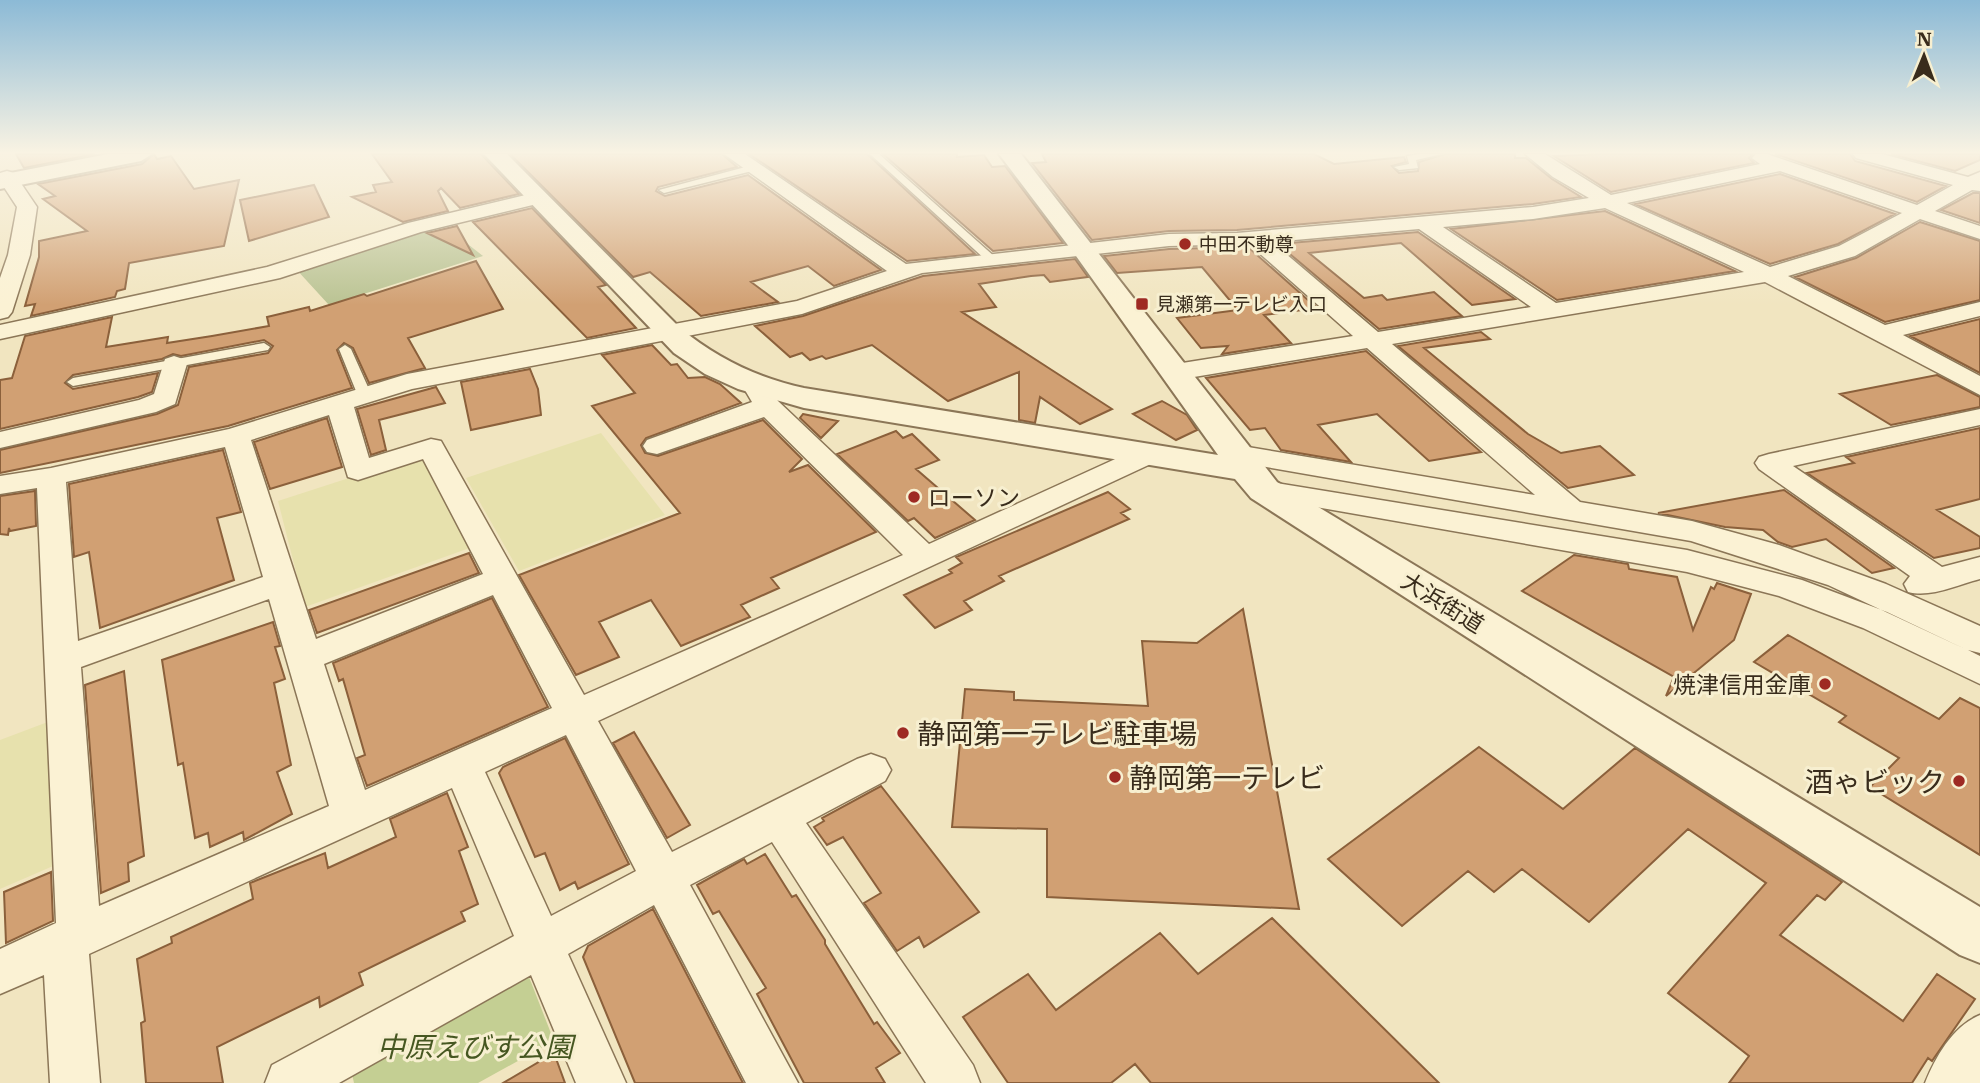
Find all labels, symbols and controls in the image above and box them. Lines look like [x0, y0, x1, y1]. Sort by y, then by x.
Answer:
north arrow [1889, 21, 1959, 91]
text: N [1917, 27, 1932, 51]
place label: 中田不動尊 [1199, 232, 1294, 256]
marker: 中田不動尊 [1177, 236, 1193, 252]
place label: 見瀬第一テレビ入口 [1156, 292, 1327, 316]
marker: 見瀬第一テレビ入口 [1134, 296, 1150, 312]
place label: ローソン [928, 482, 1020, 512]
marker: ローソン [906, 489, 922, 505]
street label: 大浜街道 [1396, 565, 1490, 639]
place label: 焼津信用金庫 [1673, 669, 1811, 699]
marker: 焼津信用金庫 [1817, 676, 1833, 692]
place label: 静岡第一テレビ駐車場 [917, 715, 1197, 752]
marker: 静岡第一テレビ駐車場 [895, 725, 911, 741]
place label: 静岡第一テレビ [1129, 759, 1325, 796]
place label: 酒ゃビック [1805, 763, 1945, 800]
marker: 静岡第一テレビ [1107, 769, 1123, 785]
marker: 酒ゃビック [1951, 773, 1967, 789]
park label: 中原えびす公園 [377, 1028, 577, 1065]

